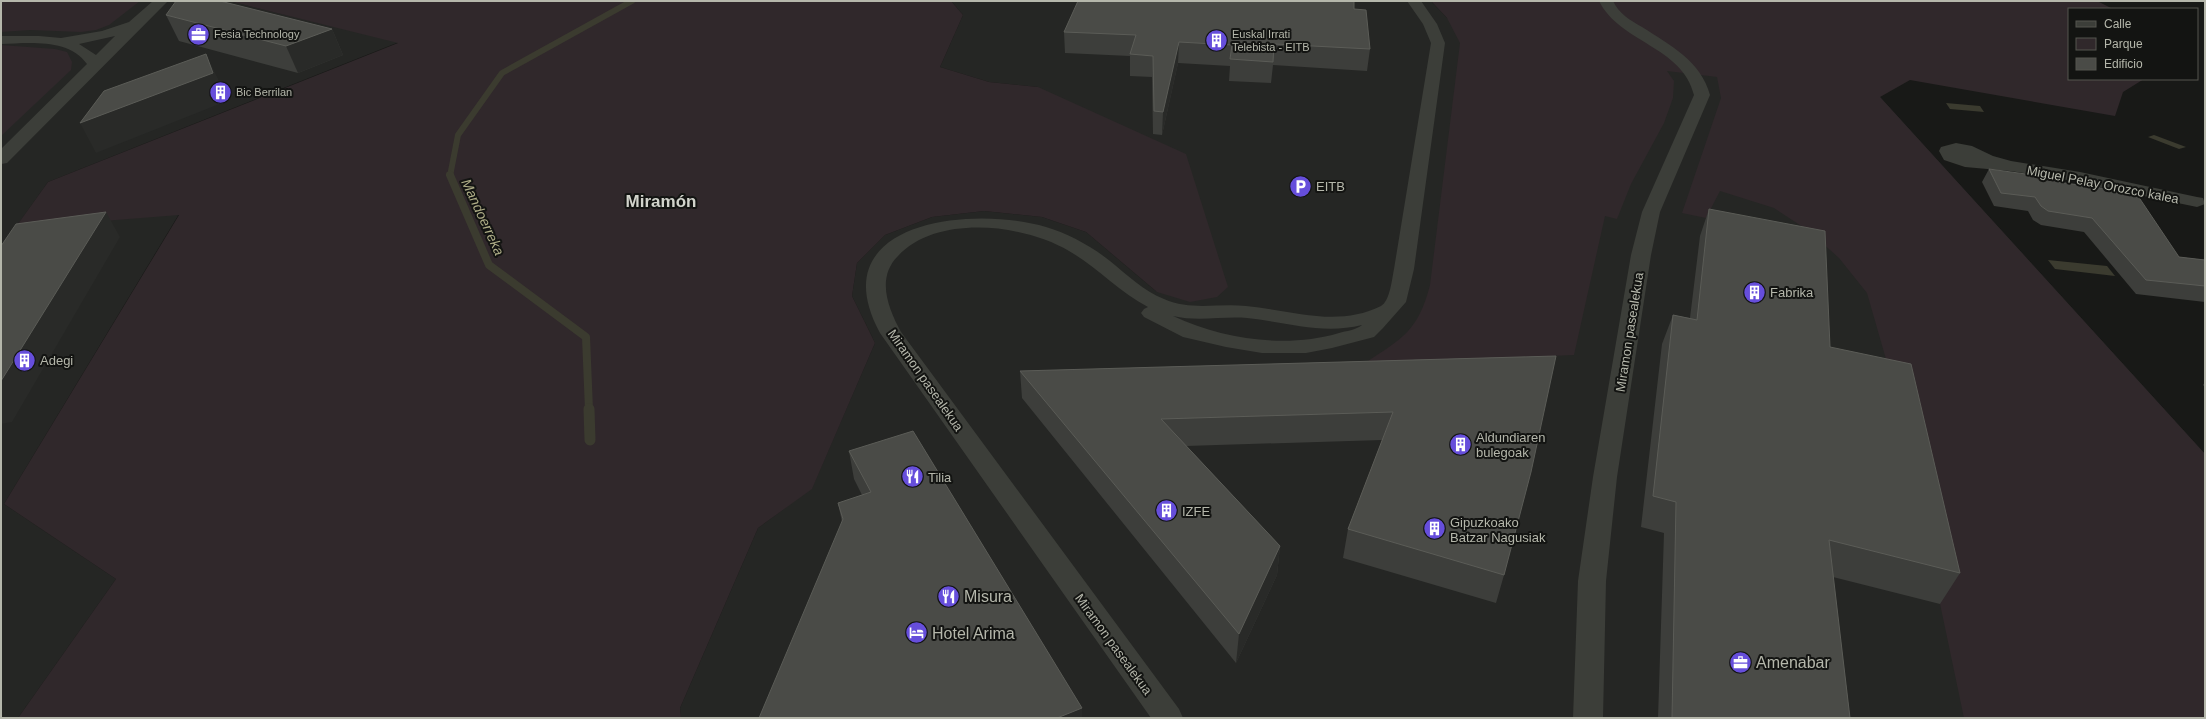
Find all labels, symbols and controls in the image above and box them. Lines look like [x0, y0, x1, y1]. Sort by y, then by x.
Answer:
legend [2068, 8, 2198, 80]
text: Calle [2104, 17, 2132, 31]
office icon: Fesia Technology [186, 21, 212, 47]
building icon: Euskal Irrati Telebista - EITB [1204, 27, 1230, 53]
place label: Fesia Technology [214, 28, 300, 40]
place label: Euskal Irrati Telebista - EITB [1232, 28, 1310, 53]
text: Parque [2104, 37, 2143, 51]
text: Edificio [2104, 57, 2143, 71]
building icon: Bic Berrilan [208, 79, 234, 105]
place label: Bic Berrilan [236, 86, 292, 98]
street label: Miguel Pelay Orozco kalea [2026, 162, 2181, 207]
parking icon: EITB [1288, 173, 1314, 199]
water label: Mandoerreka [458, 176, 508, 258]
place label: EITB [1316, 179, 1345, 194]
district label: Miramón [626, 192, 696, 211]
street label: Miramon pasealekua [1613, 271, 1646, 393]
building icon: Fabrika [1741, 279, 1767, 305]
place label: Fabrika [1770, 285, 1814, 300]
street label: Miramon pasealekua [885, 327, 967, 435]
building icon: Adegi [12, 347, 38, 373]
place label: Adegi [40, 353, 73, 368]
place label: Aldundiaren bulegoak [1476, 430, 1545, 460]
building icon: Aldundiaren bulegoak [1447, 431, 1473, 457]
restaurant icon: Tilia [899, 464, 925, 490]
place label: Tilia [928, 470, 952, 485]
building icon: IZFE [1153, 498, 1179, 524]
place label: IZFE [1182, 504, 1210, 519]
place label: Gipuzkoako Batzar Nagusiak [1450, 515, 1546, 545]
building icon: Gipuzkoako Batzar Nagusiak [1421, 516, 1447, 542]
restaurant icon: Misura [936, 583, 962, 609]
place label: Misura [964, 588, 1012, 605]
street label: Miramon pasealekua [1072, 591, 1156, 698]
hotel icon: Hotel Arima [904, 620, 930, 646]
place label: Hotel Arima [932, 625, 1015, 642]
office icon: Amenabar [1728, 649, 1754, 675]
place label: Amenabar [1756, 654, 1830, 671]

